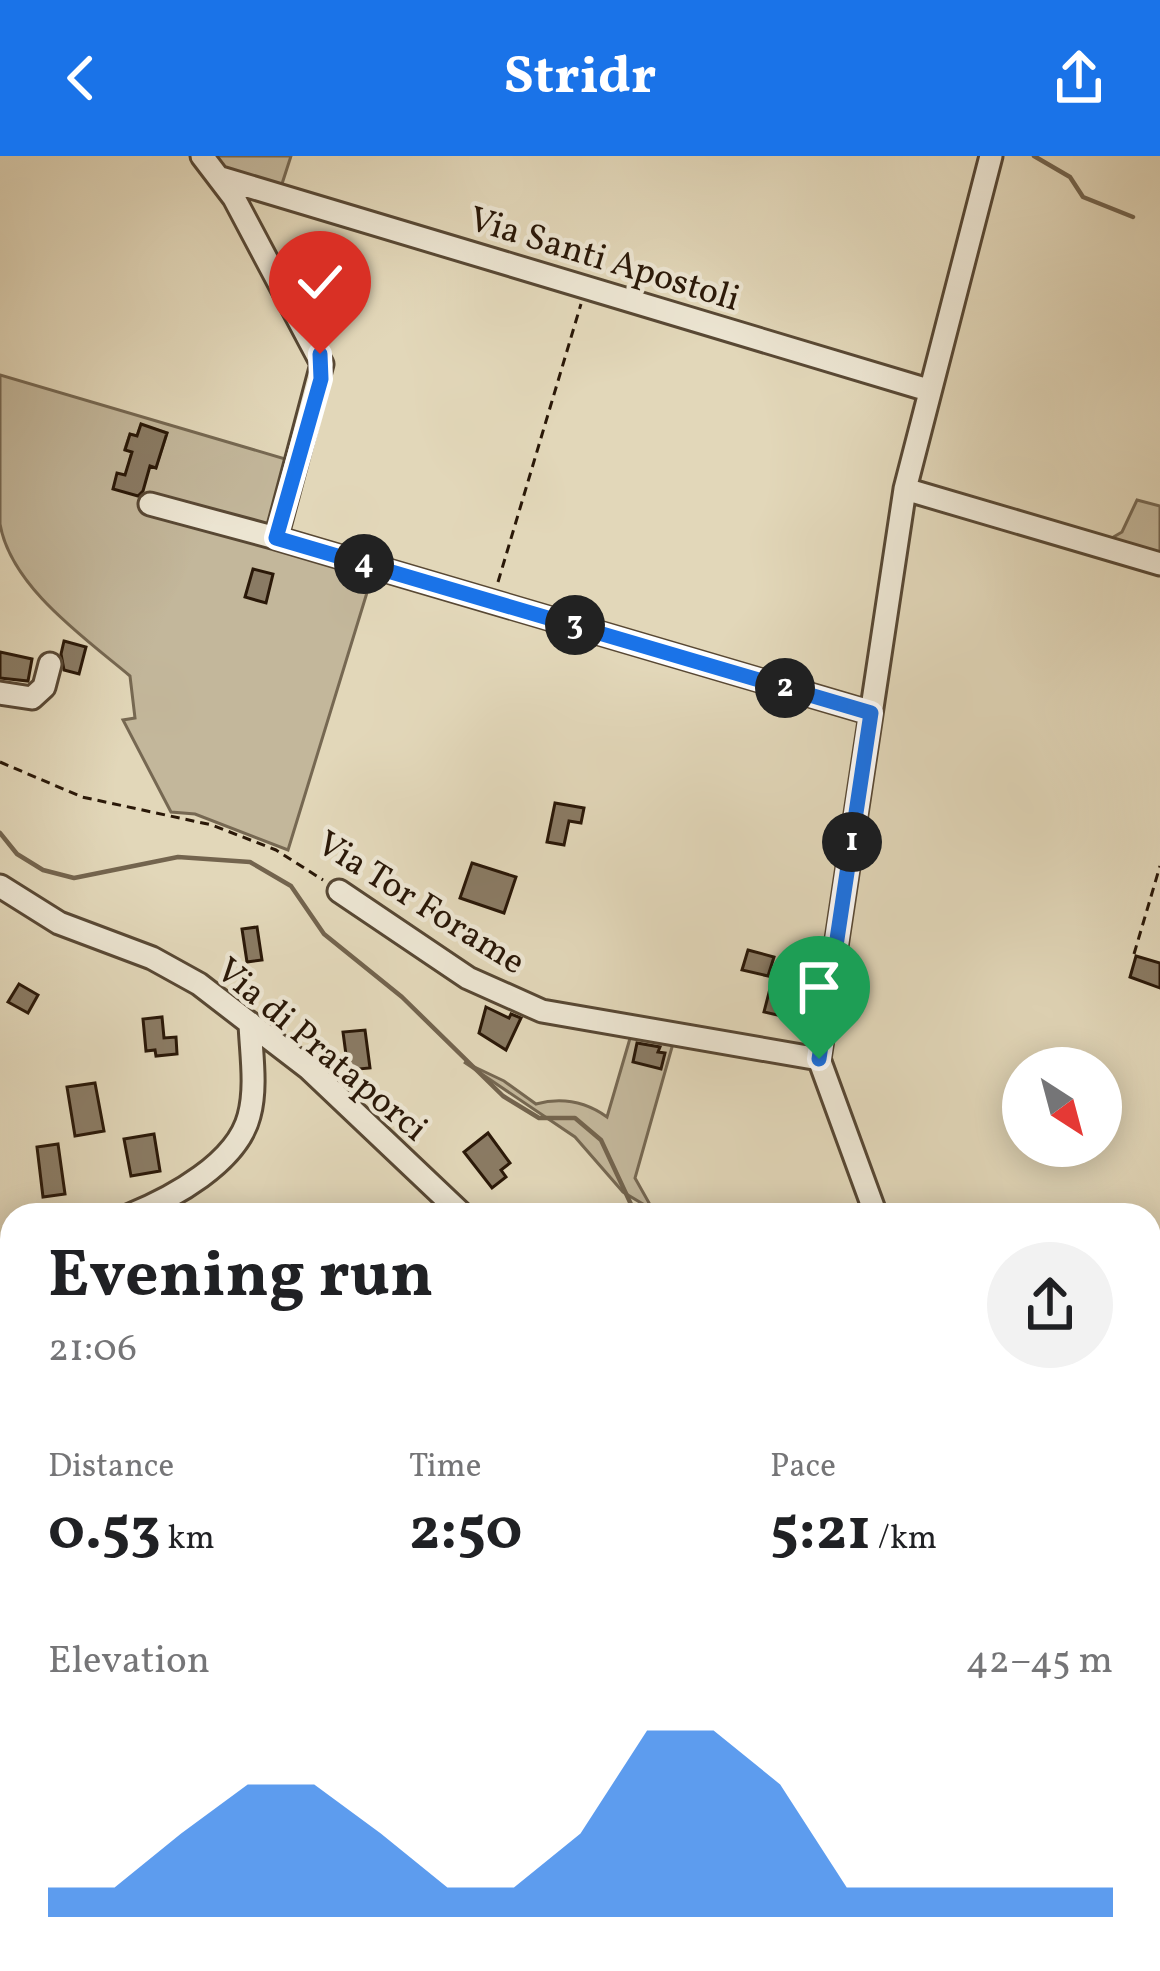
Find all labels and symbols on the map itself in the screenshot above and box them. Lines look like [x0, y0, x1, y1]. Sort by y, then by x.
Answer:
street label: Via Santi Apostoli [462, 196, 745, 326]
pin [269, 231, 371, 354]
pin: 4 [334, 534, 394, 594]
pin: 3 [545, 595, 605, 655]
pin: 2 [755, 658, 815, 718]
pin: 1 [822, 812, 882, 872]
street label: Via Tor Forame [306, 820, 534, 988]
pin [768, 936, 870, 1059]
street label: Via di Prataporci [204, 947, 437, 1155]
north arrow [1002, 1047, 1122, 1167]

